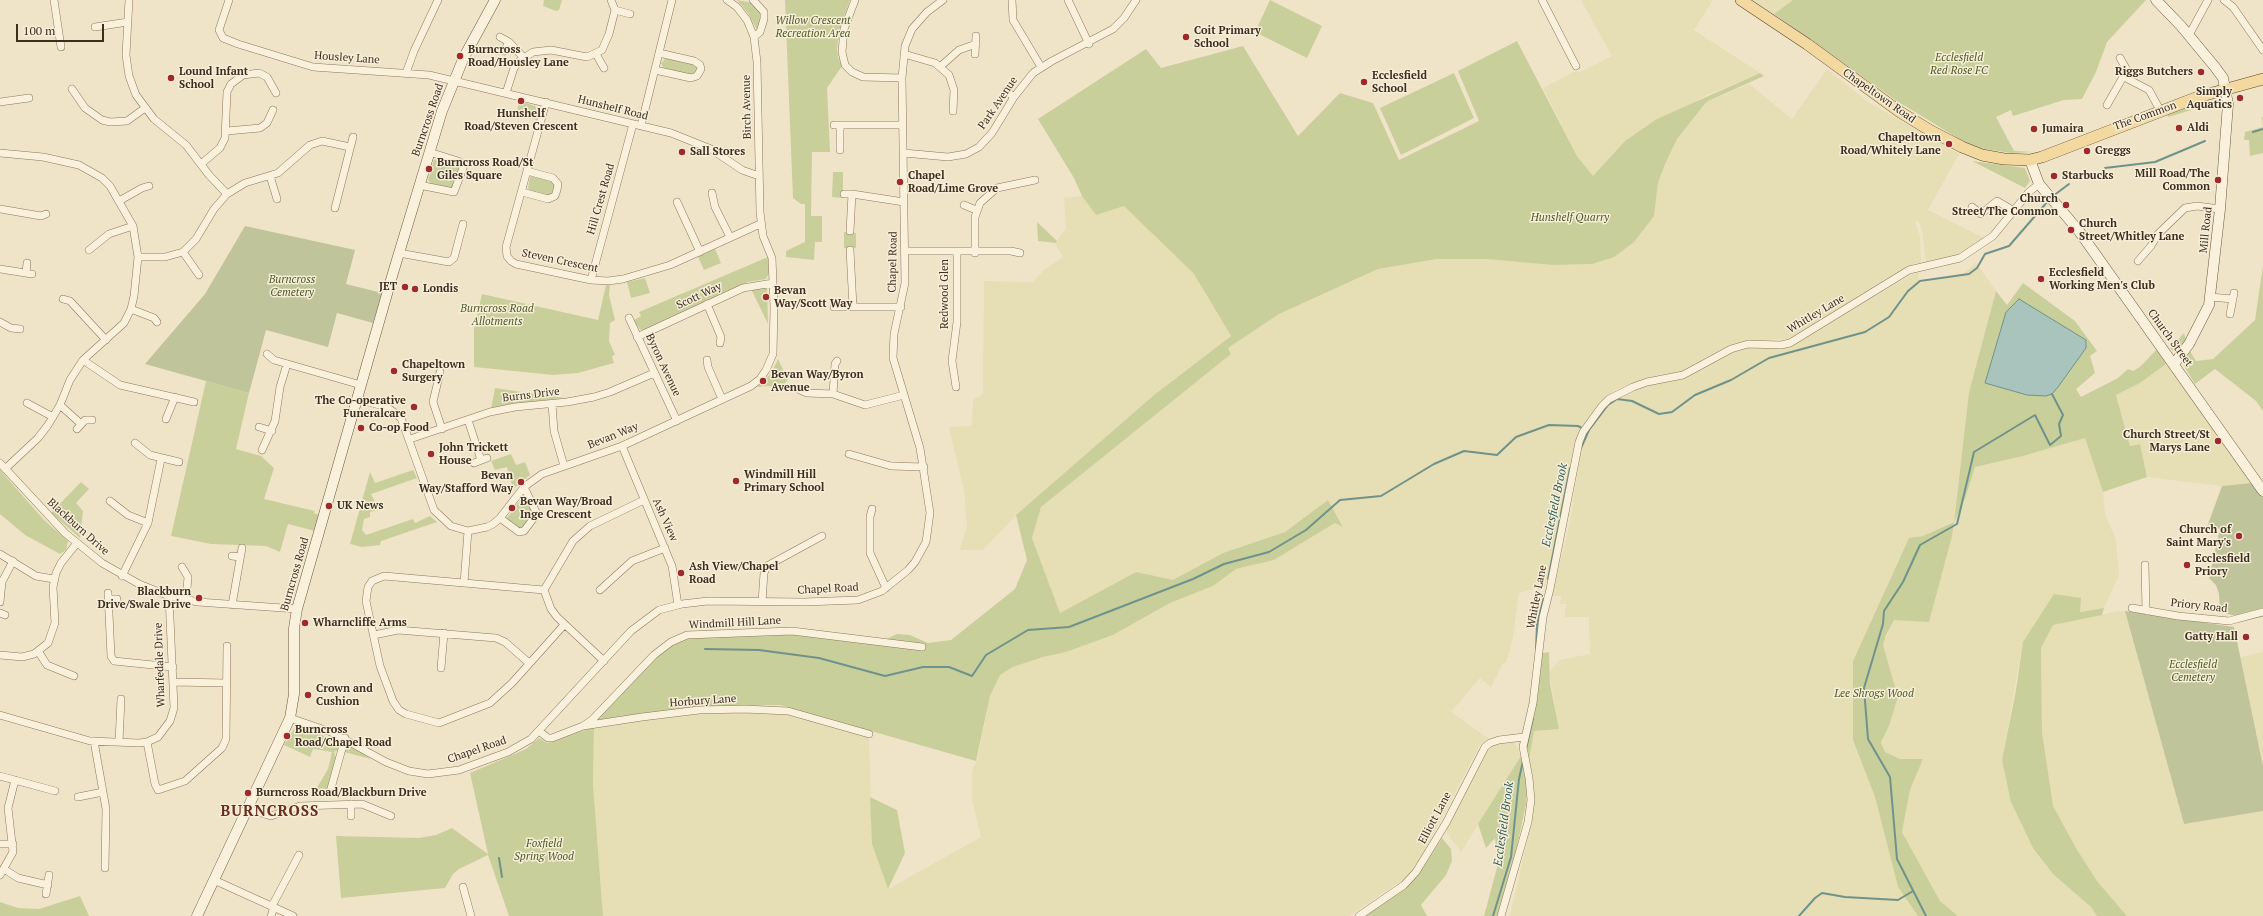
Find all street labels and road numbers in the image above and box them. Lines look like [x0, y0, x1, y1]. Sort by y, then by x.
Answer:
street label: Housley Lane [314, 49, 380, 67]
street label: Chapeltown Road [1840, 66, 1918, 126]
street label: Park Avenue [976, 74, 1020, 132]
street label: Birch Avenue [740, 75, 754, 139]
street label: Burncross Road [409, 82, 447, 158]
street label: Hunshelf Road [577, 93, 649, 123]
street label: The Common [2112, 99, 2178, 133]
street label: Hill Crest Road [585, 162, 617, 236]
street label: Mill Road [2197, 206, 2215, 254]
street label: Chapel Road [886, 231, 900, 293]
street label: Steven Crescent [520, 246, 600, 276]
street label: Redwood Glen [938, 259, 952, 329]
street label: Scott Way [674, 280, 724, 312]
street label: Whitley Lane [1785, 292, 1847, 336]
street label: Church Street [2145, 307, 2195, 369]
street label: Byron Avenue [643, 331, 683, 399]
street label: Burns Drive [502, 385, 560, 405]
street label: Bevan Way [586, 420, 640, 452]
street label: Blackburn Drive [44, 496, 112, 558]
street label: Ash View [650, 496, 680, 544]
street label: Burncross Road [278, 536, 312, 612]
street label: Whitley Lane [1524, 564, 1550, 630]
street label: Chapel Road [797, 581, 859, 597]
street label: Priory Road [2170, 596, 2228, 616]
street label: Windmill Hill Lane [688, 614, 782, 632]
street label: Wharfedale Drive [152, 622, 168, 708]
street label: Horbury Lane [669, 692, 737, 710]
street label: Chapel Road [446, 734, 508, 766]
street label: Elliott Lane [1416, 790, 1454, 846]

